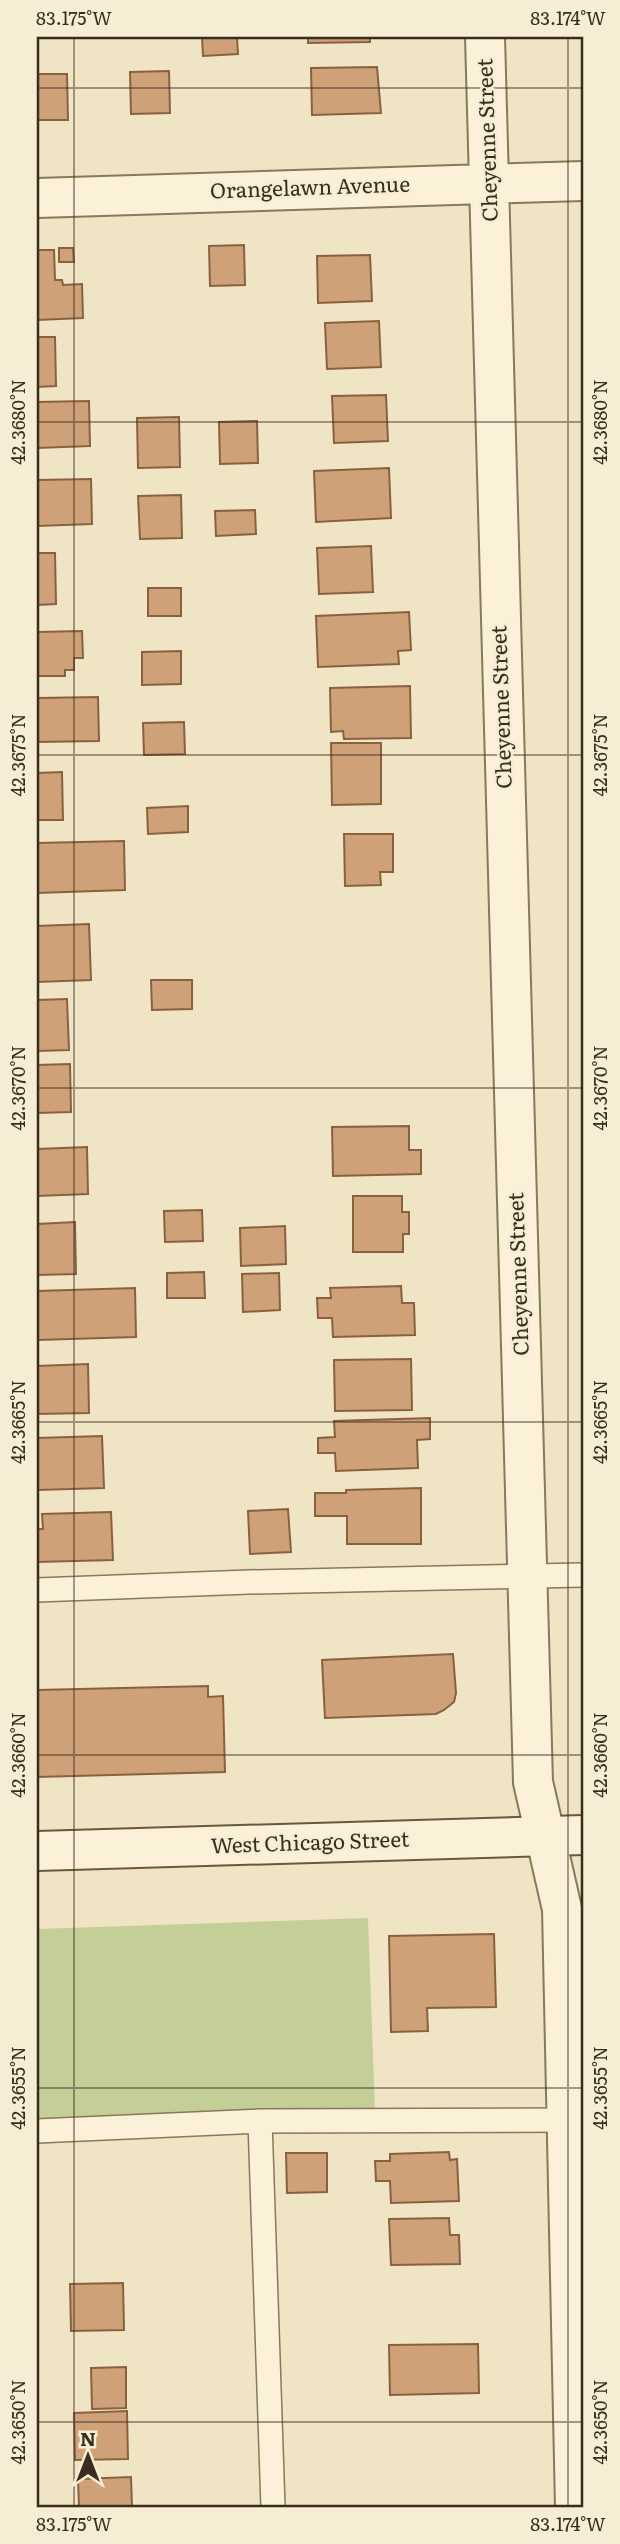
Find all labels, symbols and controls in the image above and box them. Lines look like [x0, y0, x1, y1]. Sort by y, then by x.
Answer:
text: 83.175°W [36, 4, 112, 31]
text: 83.174°W [530, 4, 606, 31]
street label: Cheyenne Street [467, 57, 504, 222]
street label: Orangelawn Avenue [209, 167, 411, 204]
text: 42.3680°N [4, 379, 31, 465]
text: 42.3680°N [586, 379, 613, 465]
street label: Cheyenne Street [481, 624, 518, 789]
text: 42.3675°N [4, 713, 31, 797]
text: 42.3675°N [586, 713, 613, 797]
text: 42.3670°N [4, 1046, 31, 1130]
text: 42.3670°N [586, 1046, 613, 1130]
street label: Cheyenne Street [498, 1191, 535, 1356]
text: 42.3665°N [4, 1380, 31, 1464]
text: 42.3665°N [586, 1380, 613, 1464]
text: 42.3660°N [4, 1712, 31, 1798]
text: 42.3660°N [586, 1712, 613, 1798]
street label: West Chicago Street [210, 1822, 410, 1859]
text: 42.3655°N [4, 2046, 31, 2130]
text: 42.3655°N [586, 2046, 613, 2130]
text: 42.3650°N [4, 2380, 31, 2464]
text: 42.3650°N [586, 2380, 613, 2464]
north arrow [52, 2422, 122, 2492]
text: N [80, 2424, 96, 2452]
text: 83.175°W [36, 2510, 112, 2537]
text: 83.174°W [530, 2510, 606, 2537]

